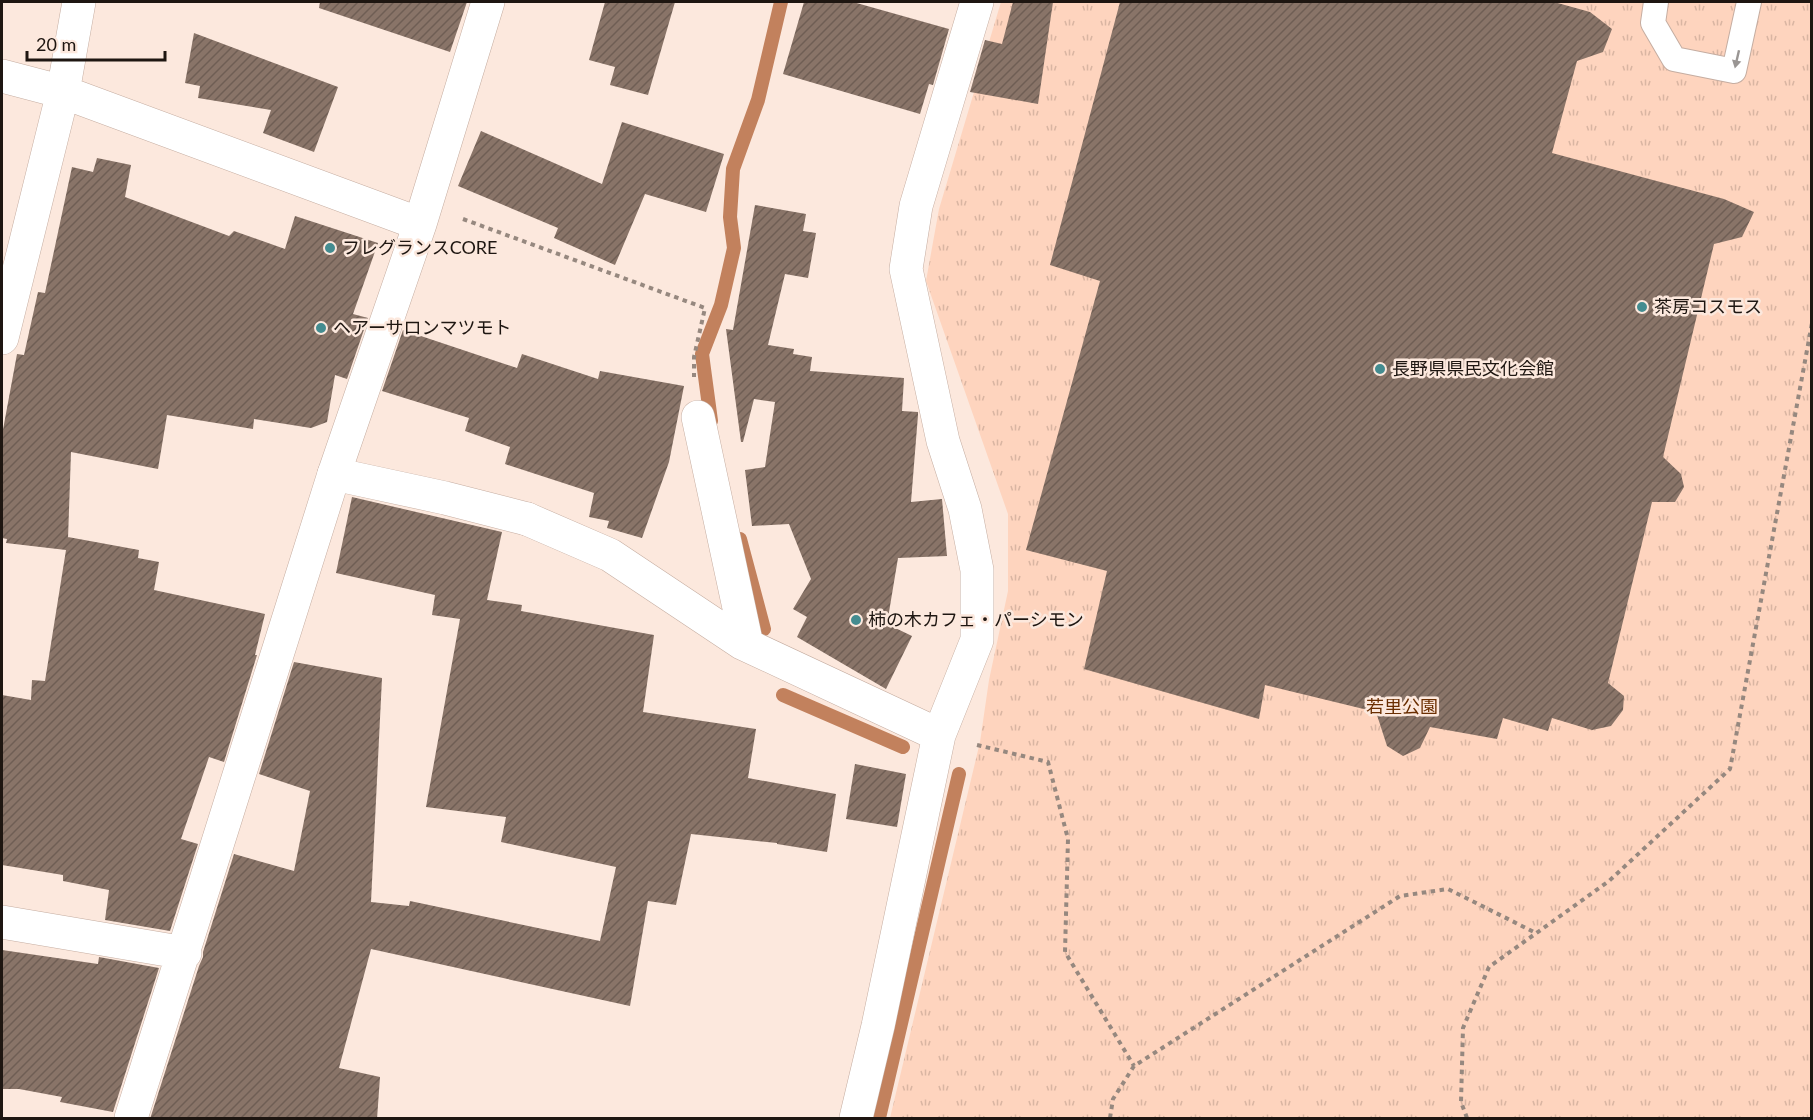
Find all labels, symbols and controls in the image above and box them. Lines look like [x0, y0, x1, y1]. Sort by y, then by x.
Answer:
scale bar [27, 24, 165, 62]
text: 20 m [36, 33, 76, 55]
one-way arrow [1731, 49, 1741, 68]
place label: フレグランスCORE [342, 236, 498, 258]
marker: フレグランスCORE [323, 241, 337, 255]
place label: 茶房コスモス [1654, 295, 1762, 317]
marker: 茶房コスモス [1635, 300, 1649, 314]
place label: ヘアーサロンマツモト [333, 316, 512, 338]
marker: ヘアーサロンマツモト [314, 321, 328, 335]
place label: 長野県県民文化会館 [1392, 357, 1554, 379]
marker: 長野県県民文化会館 [1373, 362, 1387, 376]
place label: 柿の木カフェ・パーシモン [868, 608, 1084, 630]
marker: 柿の木カフェ・パーシモン [849, 613, 863, 627]
park label: 若里公園 [1366, 695, 1438, 717]

